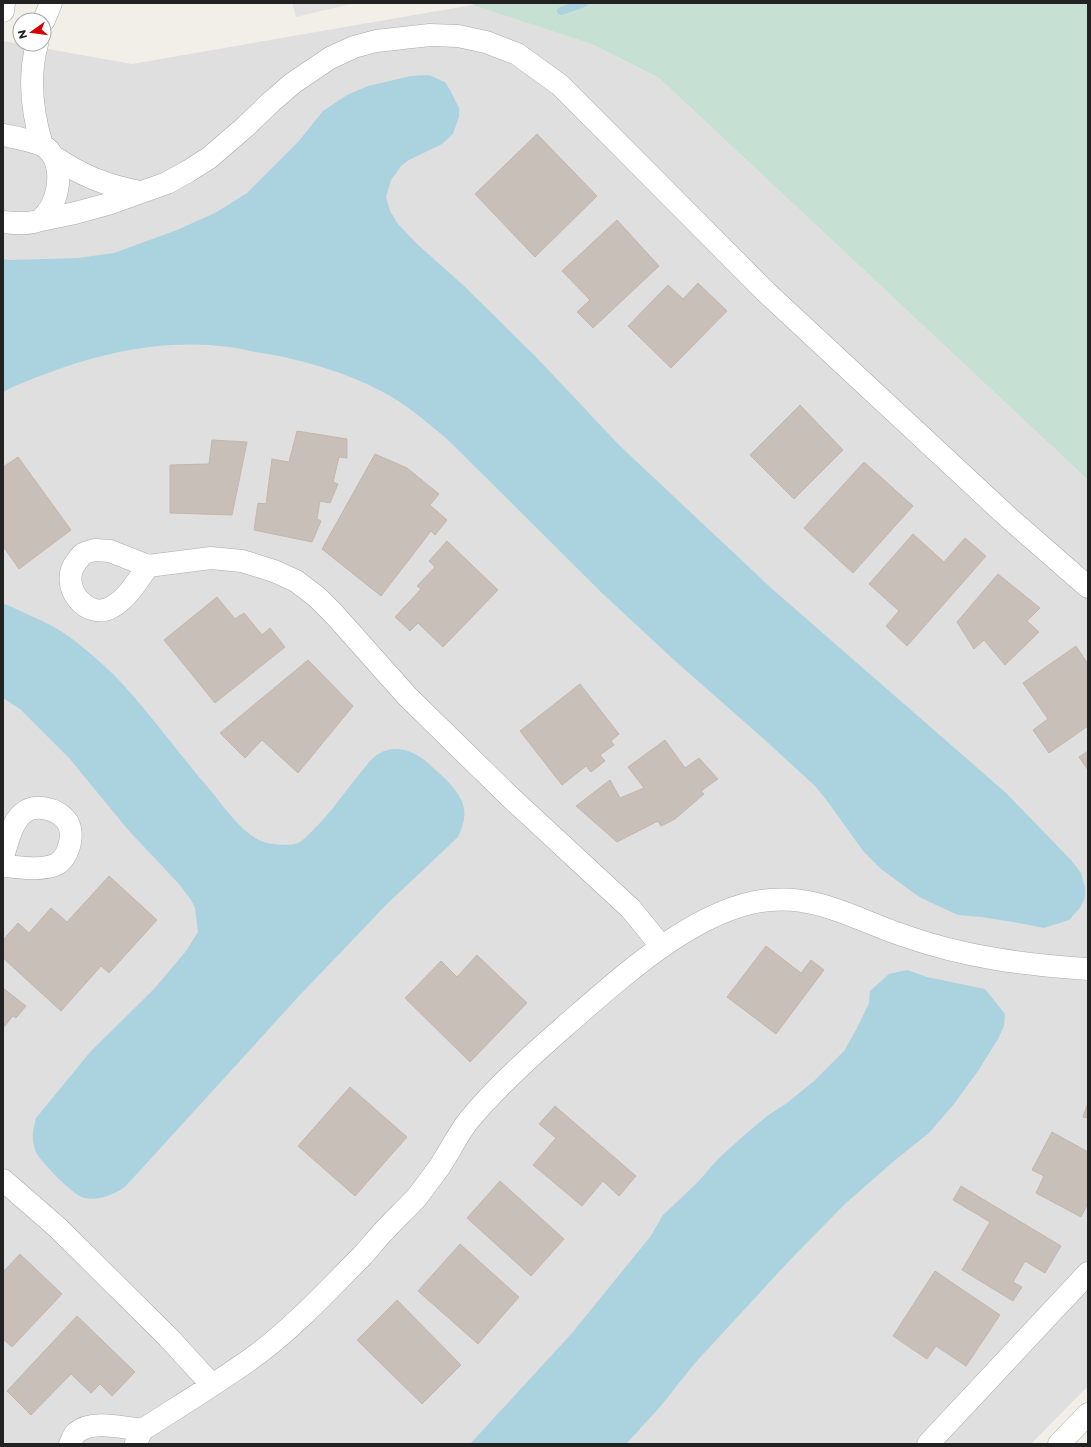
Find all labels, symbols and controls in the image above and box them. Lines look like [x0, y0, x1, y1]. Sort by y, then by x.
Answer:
north arrow [12, 12, 52, 52]
text: N [14, 28, 30, 40]

